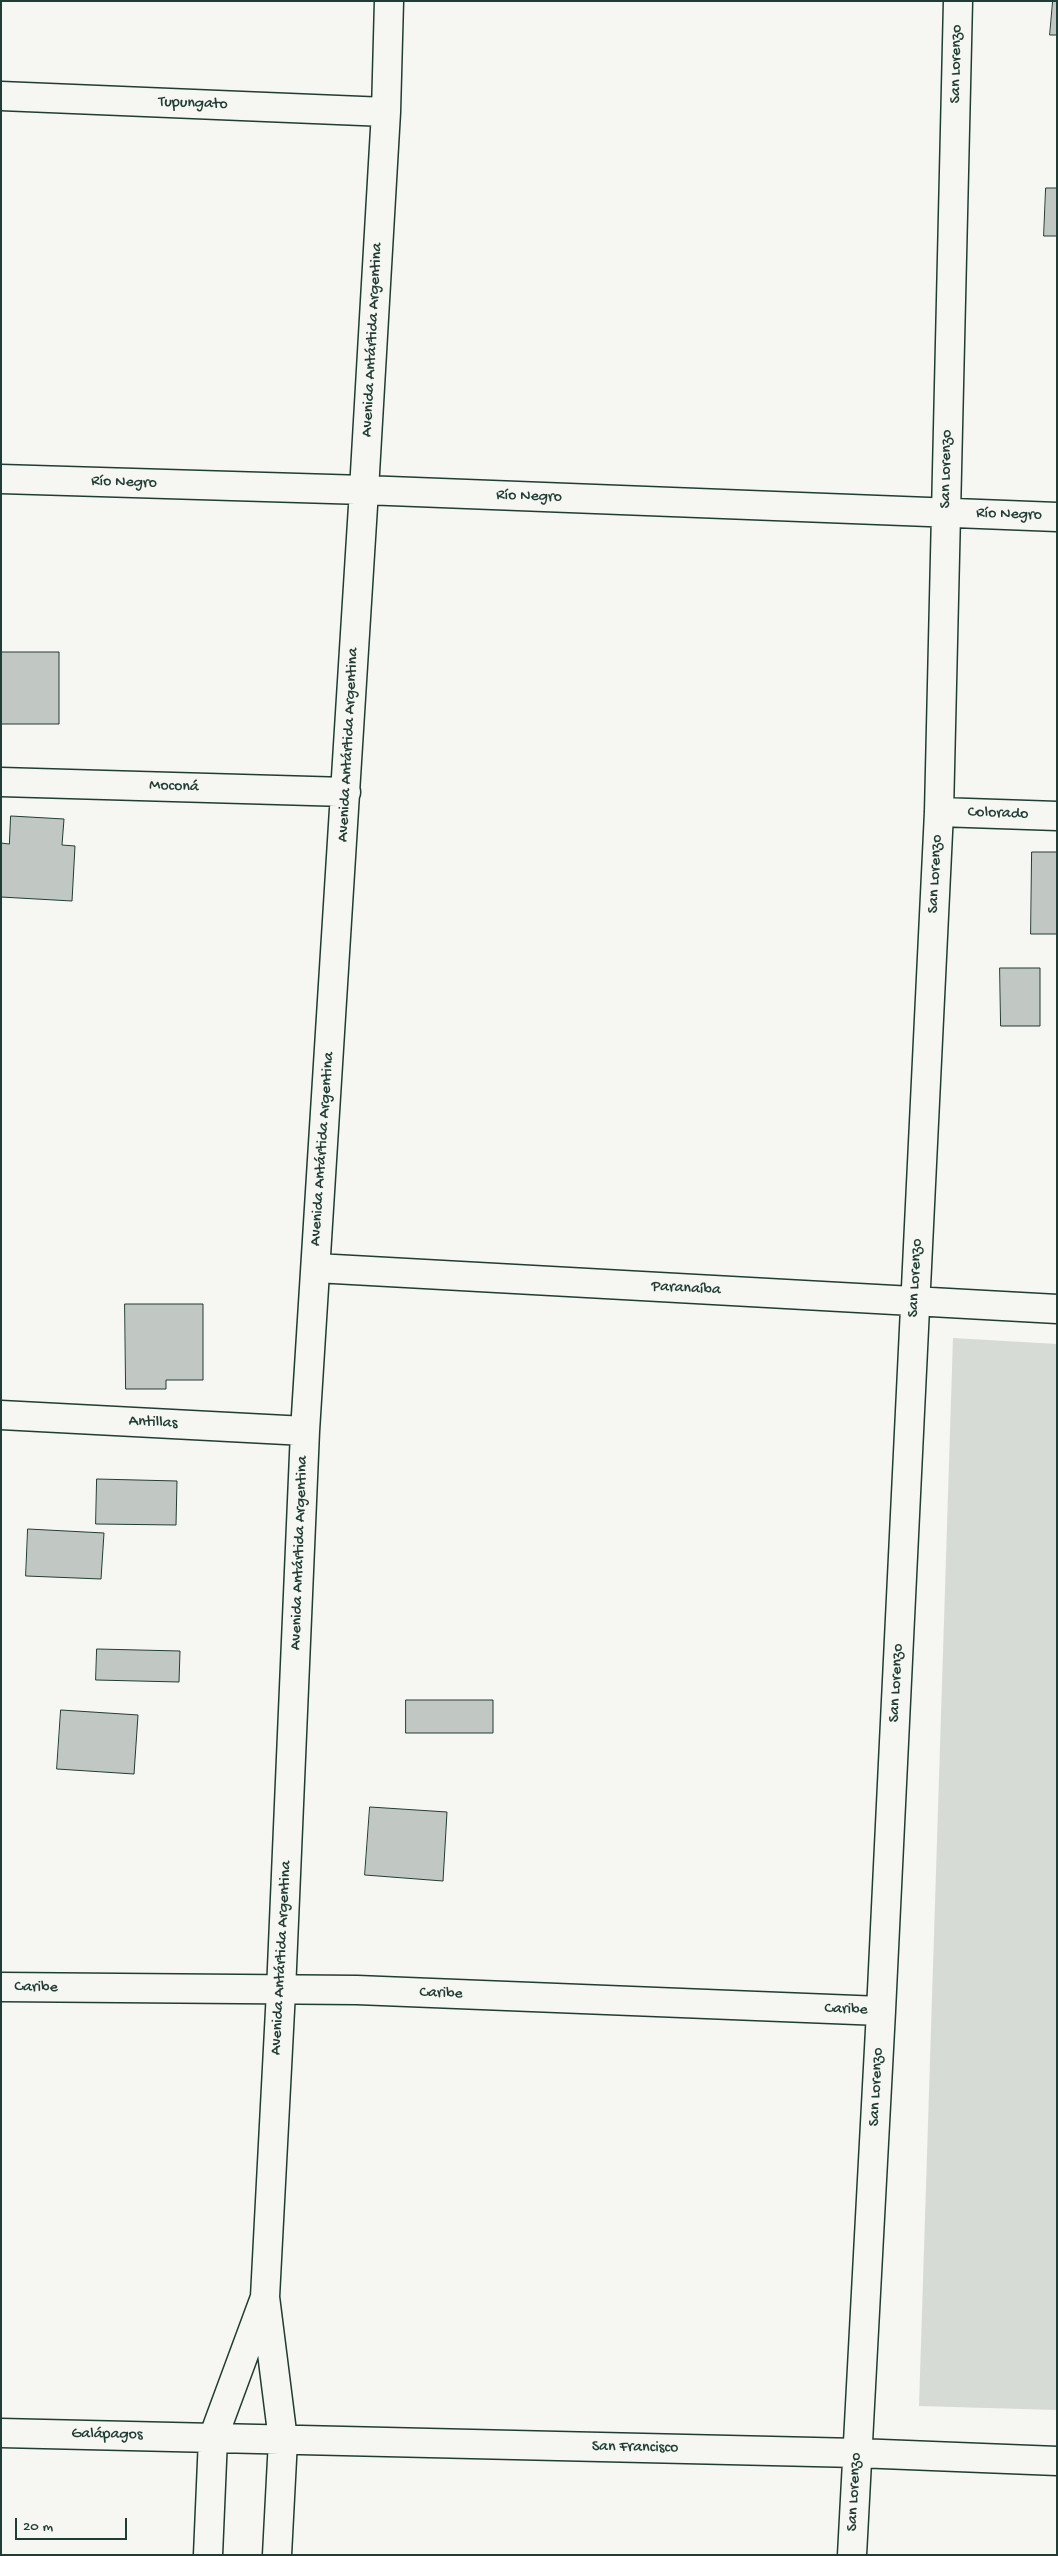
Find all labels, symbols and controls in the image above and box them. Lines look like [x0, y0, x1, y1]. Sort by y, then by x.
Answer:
street label: San Lorenzo [947, 24, 967, 104]
street label: Tupungato [158, 93, 228, 115]
street label: Avenida Antártida Argentina [358, 242, 388, 438]
street label: San Lorenzo [937, 429, 957, 509]
street label: Río Negro [91, 472, 157, 494]
street label: Río Negro [496, 486, 562, 508]
street label: Río Negro [976, 504, 1042, 526]
street label: Avenida Antártida Argentina [334, 647, 364, 843]
street label: Moconá [149, 777, 199, 797]
street label: Colorado [967, 803, 1029, 825]
street label: San Lorenzo [924, 834, 948, 914]
street label: Avenida Antártida Argentina [307, 1051, 339, 1247]
street label: San Lorenzo [904, 1238, 928, 1318]
street label: Paranaíba [651, 1278, 721, 1300]
street label: Antillas [128, 1412, 178, 1434]
street label: Avenida Antártida Argentina [287, 1455, 313, 1651]
street label: San Lorenzo [885, 1643, 909, 1723]
street label: Avenida Antártida Argentina [267, 1860, 297, 2056]
street label: Caribe [14, 1978, 58, 1998]
street label: Caribe [419, 1984, 463, 2004]
street label: Caribe [824, 2000, 868, 2020]
street label: San Lorenzo [865, 2047, 889, 2127]
street label: Galápagos [71, 2425, 143, 2445]
street label: San Francisco [592, 2438, 678, 2458]
street label: San Lorenzo [843, 2452, 867, 2532]
scale bar [18, 2508, 130, 2540]
text: 20 m [23, 2518, 53, 2536]

